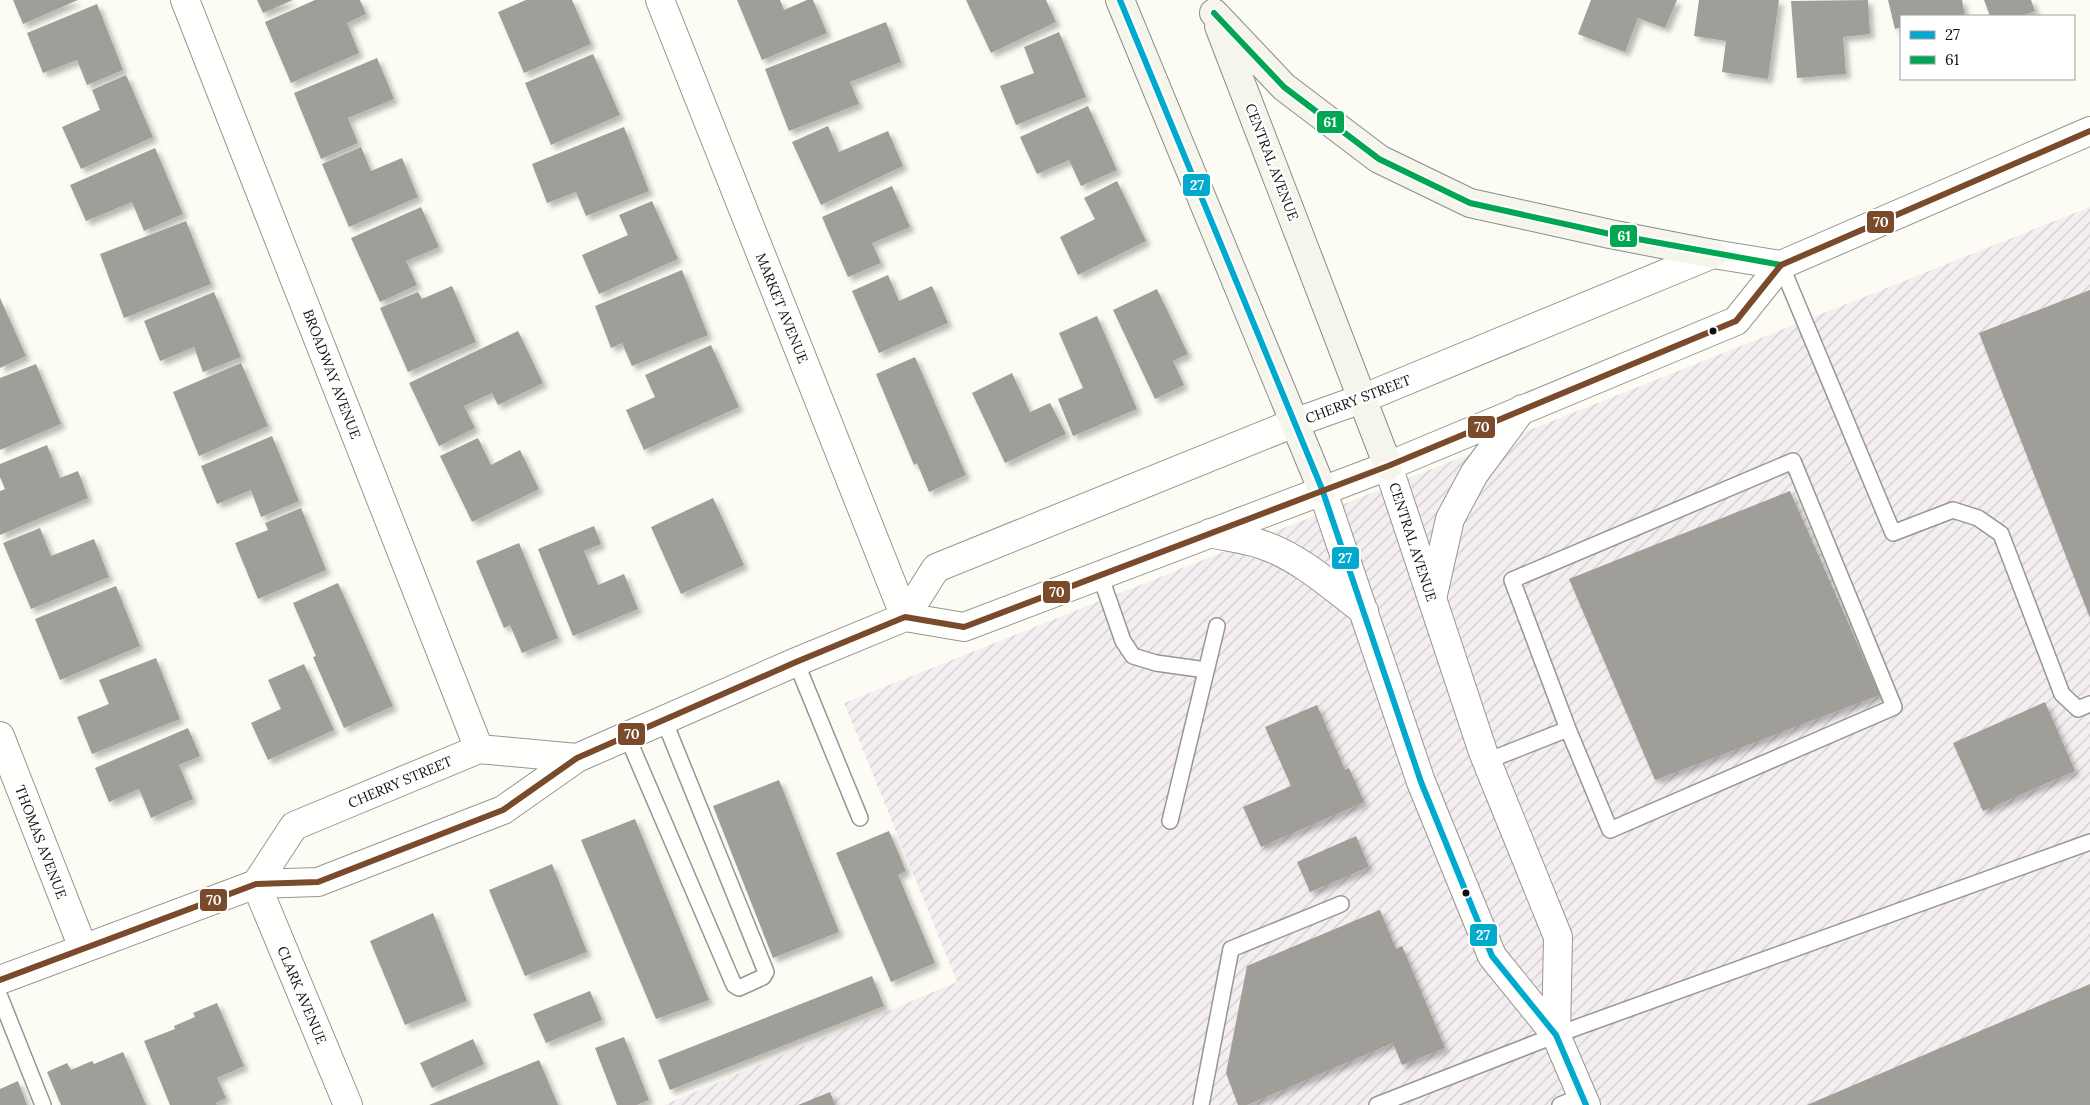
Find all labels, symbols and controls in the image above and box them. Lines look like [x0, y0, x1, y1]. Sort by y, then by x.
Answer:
legend [1900, 15, 2075, 80]
text: 27 [1945, 25, 1960, 44]
text: 61 [1945, 50, 1959, 69]
street label: CENTRAL AVENUE [1241, 101, 1303, 223]
line badge: 61 [1316, 110, 1345, 134]
text: 61 [1323, 113, 1337, 131]
line badge: 27 [1182, 173, 1211, 197]
text: 27 [1190, 176, 1204, 194]
line badge: 70 [1866, 210, 1895, 234]
text: 70 [1873, 213, 1889, 231]
line badge: 61 [1609, 224, 1638, 248]
text: 61 [1617, 227, 1631, 245]
street label: MARKET AVENUE [752, 250, 812, 366]
street label: BROADWAY AVENUE [299, 307, 365, 442]
unlabelled marker [1708, 326, 1718, 336]
street label: CHERRY STREET [1303, 371, 1413, 427]
line badge: 70 [1467, 415, 1496, 439]
text: 70 [1474, 418, 1490, 436]
street label: CENTRAL AVENUE [1385, 480, 1441, 604]
line badge: 27 [1331, 546, 1360, 570]
text: 27 [1338, 549, 1352, 567]
line badge: 70 [1042, 580, 1071, 604]
text: 70 [1049, 583, 1065, 601]
line badge: 70 [617, 722, 646, 746]
text: 70 [624, 725, 640, 743]
street label: CHERRY STREET [345, 752, 455, 812]
street label: THOMAS AVENUE [11, 783, 71, 902]
line badge: 70 [199, 888, 228, 912]
unlabelled marker [1461, 888, 1471, 898]
text: 70 [206, 891, 222, 909]
line badge: 27 [1469, 923, 1498, 947]
text: 27 [1476, 926, 1490, 944]
street label: CLARK AVENUE [273, 943, 331, 1047]

